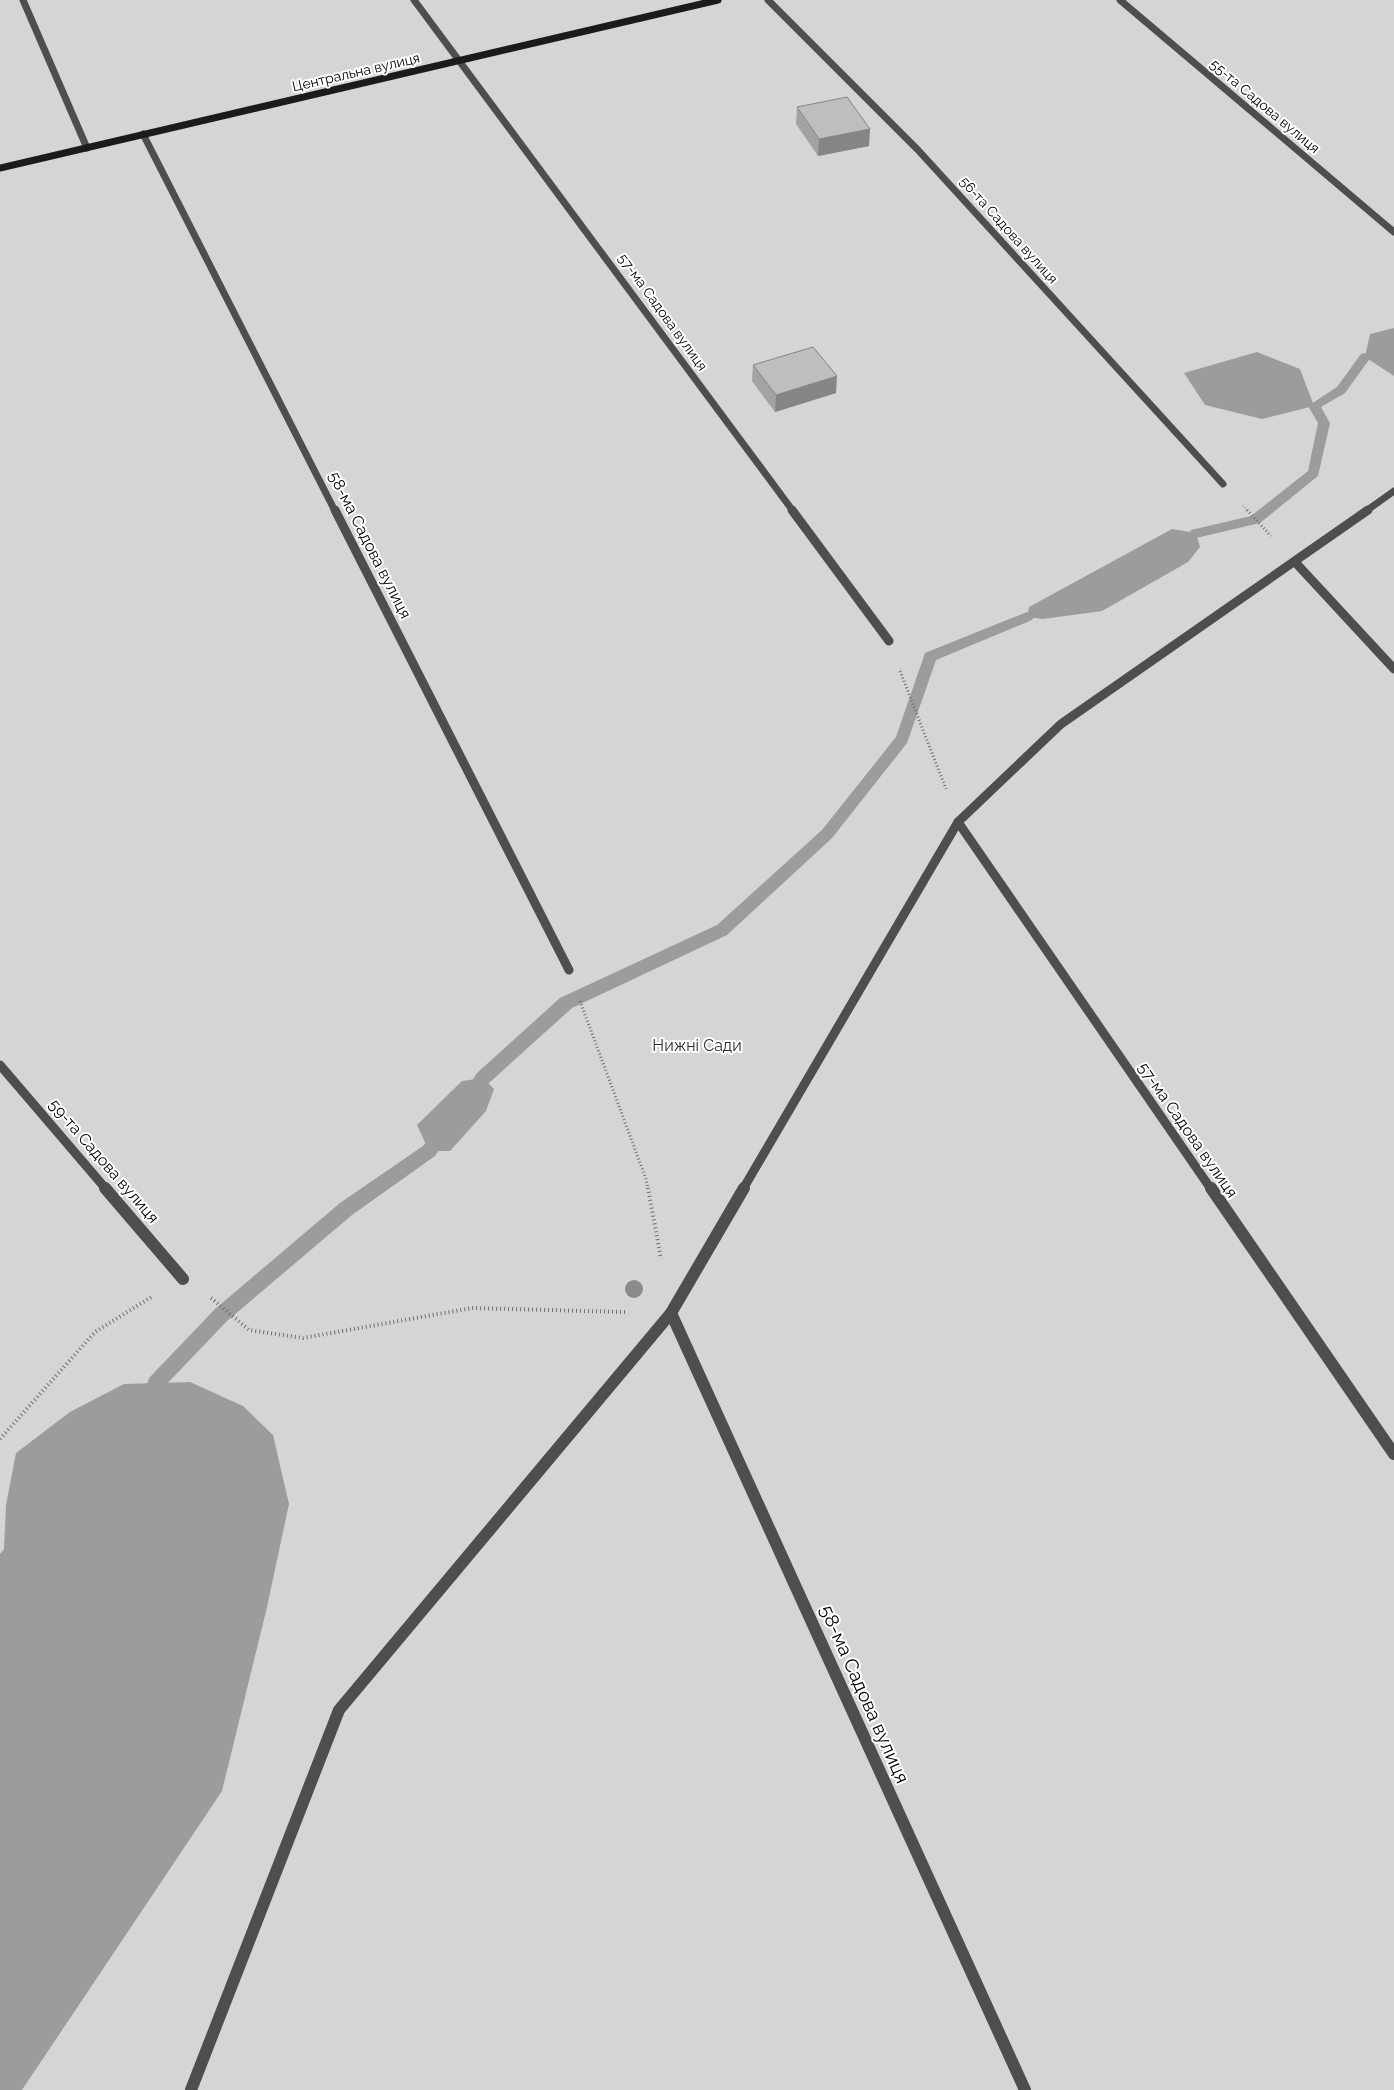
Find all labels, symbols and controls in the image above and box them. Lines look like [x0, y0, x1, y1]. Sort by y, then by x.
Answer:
street label: Центральна вулиця [291, 50, 421, 94]
street label: 55-та Садова вулиця [1207, 56, 1323, 156]
street label: 56-та Садова вулиця [957, 173, 1061, 287]
street label: 57-ма Садова вулиця [615, 250, 711, 374]
street label: 58-ма Садова вулиця [325, 468, 415, 622]
park label: Нижні Сади [652, 1036, 742, 1055]
street label: 57-ма Садова вулиця [1134, 1059, 1242, 1201]
street label: 59-та Садова вулиця [45, 1095, 163, 1227]
street label: 58-ма Садова вулиця [816, 1602, 914, 1786]

